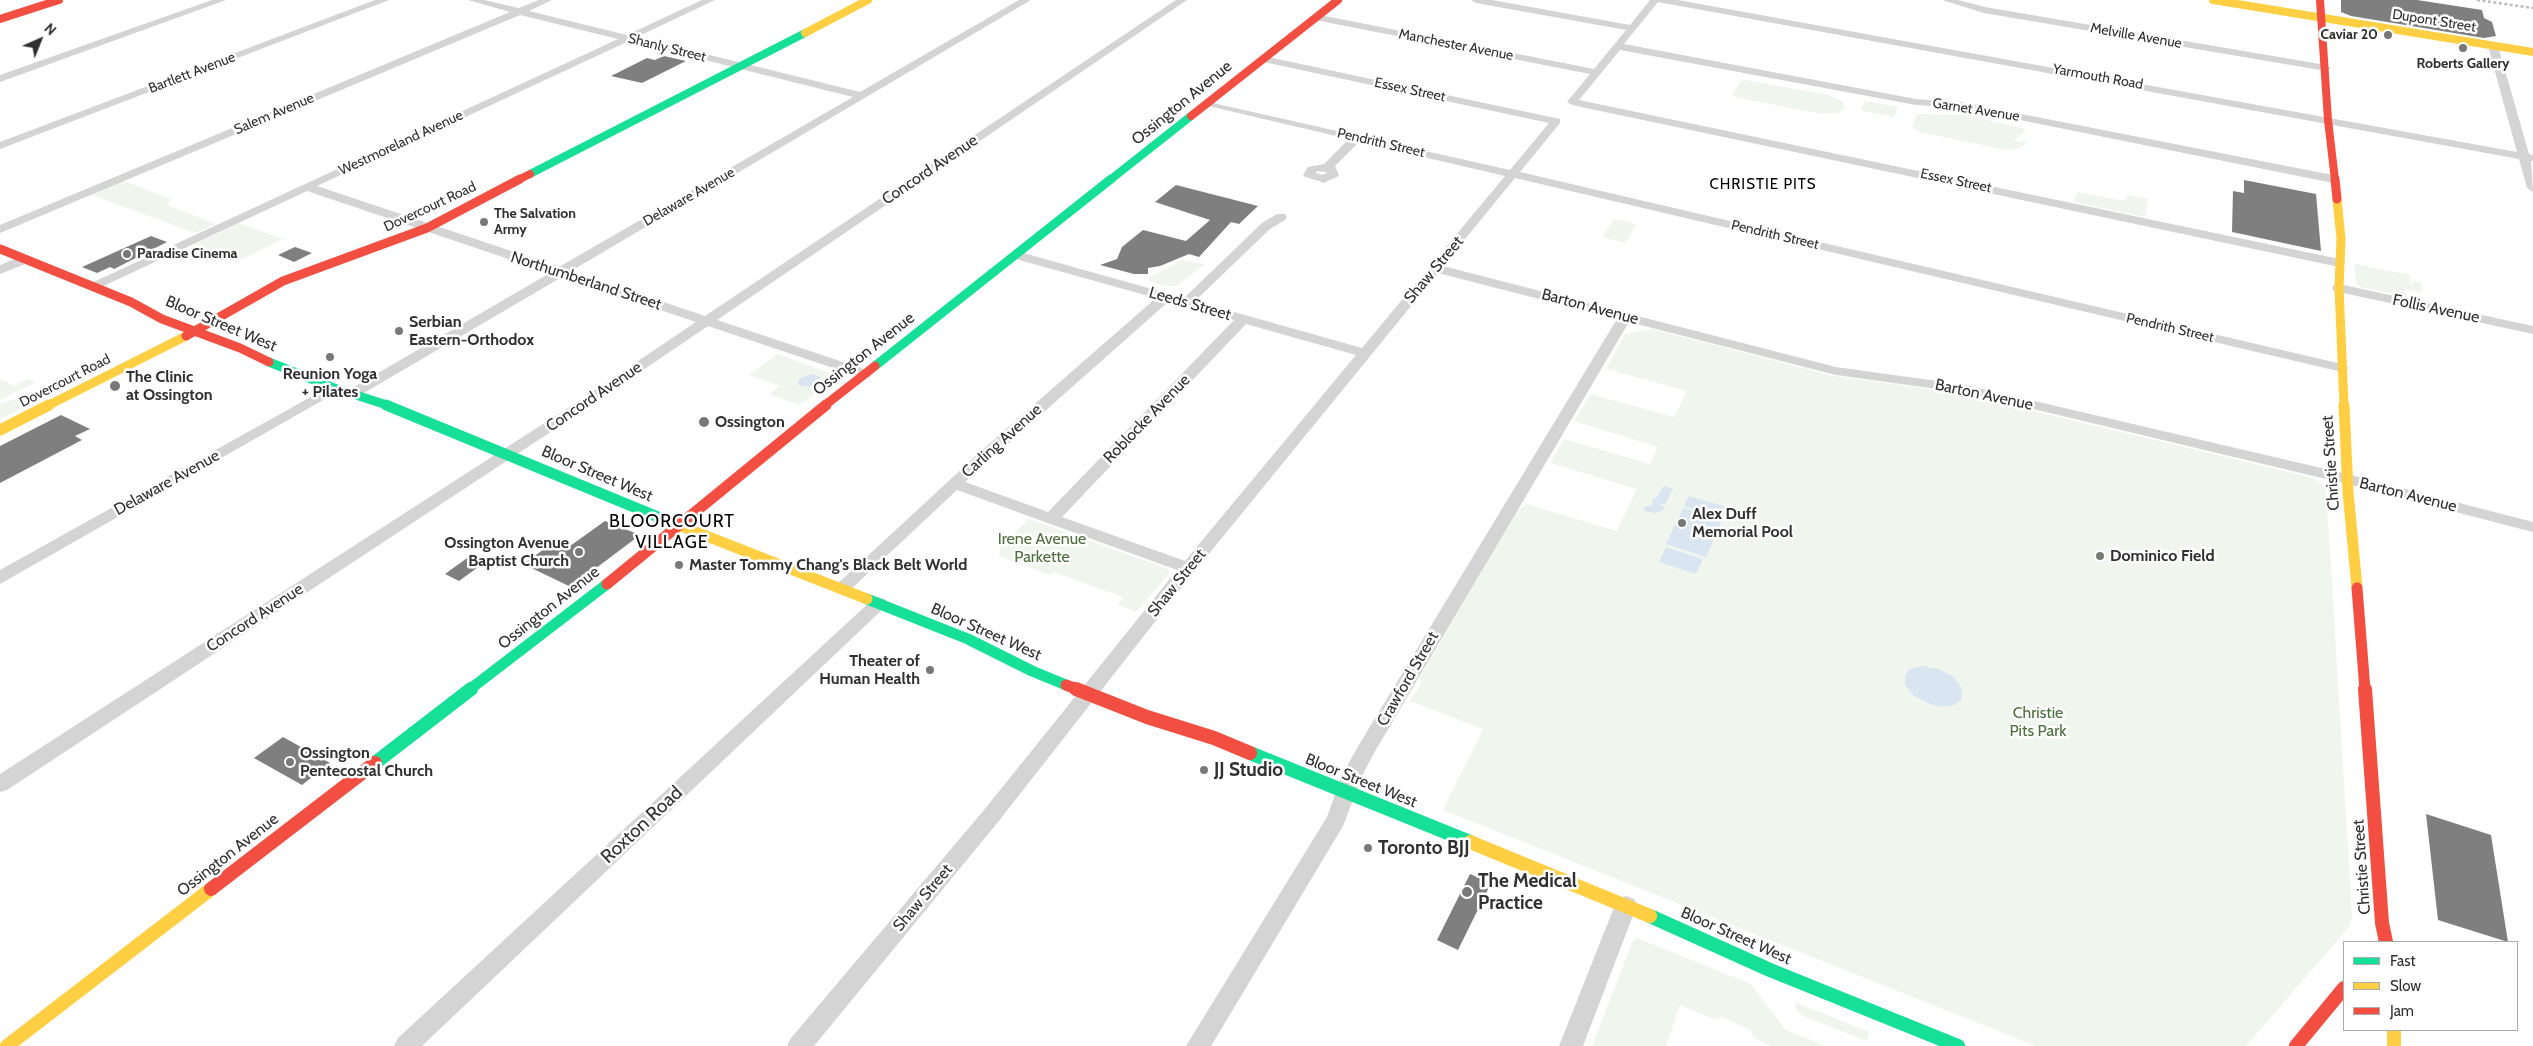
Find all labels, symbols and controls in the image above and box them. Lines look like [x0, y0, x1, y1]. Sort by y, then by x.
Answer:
street label: Dupont Street [2391, 6, 2477, 36]
north arrow [15, 15, 65, 65]
text: N [41, 19, 60, 39]
street label: Melville Avenue [2089, 20, 2183, 52]
street label: Manchester Avenue [1397, 26, 1515, 64]
place label: Caviar 20 [2320, 27, 2378, 43]
marker: Caviar 20 [2382, 29, 2394, 41]
street label: Shanly Street [626, 30, 708, 66]
marker: Roberts Gallery [2457, 42, 2469, 54]
street label: Bartlett Avenue [146, 49, 238, 97]
place label: Roberts Gallery [2416, 56, 2510, 72]
street label: Ossington Avenue [1128, 57, 1236, 149]
street label: Yarmouth Road [2052, 61, 2144, 93]
street label: Essex Street [1373, 74, 1447, 106]
street label: Salem Avenue [232, 90, 316, 138]
street label: Garnet Avenue [1931, 95, 2021, 125]
street label: Westmoreland Avenue [336, 107, 466, 179]
street label: Pendrith Street [1336, 125, 1426, 161]
street label: Concord Avenue [878, 131, 982, 209]
street label: Delaware Avenue [640, 164, 738, 230]
street label: Essex Street [1919, 165, 1993, 197]
district label: CHRISTIE PITS [1708, 176, 1818, 194]
street label: Dovercourt Road [381, 178, 479, 236]
place label: The Salvation Army [494, 206, 576, 238]
marker: The Salvation Army [478, 216, 490, 228]
street label: Pendrith Street [1730, 217, 1820, 253]
street label: Shaw Street [1400, 233, 1468, 307]
place label: Paradise Cinema [137, 246, 238, 262]
marker: Paradise Cinema [121, 248, 133, 260]
street label: Northumberland Street [508, 248, 664, 314]
street label: Leeds Street [1147, 283, 1233, 325]
street label: Barton Avenue [1539, 285, 1641, 329]
street label: Follis Avenue [2391, 290, 2481, 328]
street label: Bloor Street West [163, 292, 279, 356]
street label: Ossington Avenue [810, 309, 918, 399]
street label: Pendrith Street [2125, 310, 2215, 346]
place label: Serbian Eastern-Orthodox [409, 312, 534, 350]
marker: Serbian Eastern-Orthodox [393, 325, 405, 337]
street label: Dovercourt Road [17, 351, 113, 411]
marker: Reunion Yoga + Pilates [324, 351, 336, 363]
street label: Concord Avenue [542, 358, 646, 436]
place label: Reunion Yoga + Pilates [283, 364, 377, 402]
place label: The Clinic at Ossington [126, 367, 213, 405]
street label: Roblocke Avenue [1100, 371, 1194, 467]
street label: Barton Avenue [1933, 375, 2035, 415]
marker: The Clinic at Ossington [108, 379, 122, 393]
street label: Carling Avenue [958, 400, 1046, 482]
place label: Ossington [715, 412, 785, 432]
marker: Ossington [697, 415, 711, 429]
street label: Christie Street [2318, 415, 2344, 511]
street label: Bloor Street West [539, 442, 655, 506]
street label: Delaware Avenue [111, 446, 223, 520]
street label: Barton Avenue [2357, 474, 2459, 516]
place label: Alex Duff Memorial Pool [1692, 504, 1793, 542]
district label: BLOORCOURT VILLAGE [608, 511, 736, 554]
marker: Alex Duff Memorial Pool [1676, 517, 1688, 529]
park label: Irene Avenue Parkette [998, 529, 1086, 567]
place label: Ossington Avenue Baptist Church [444, 533, 569, 571]
street label: Shaw Street [1144, 545, 1210, 621]
marker: Ossington Avenue Baptist Church [573, 546, 585, 558]
place label: Dominico Field [2110, 546, 2215, 566]
marker: Dominico Field [2094, 550, 2106, 562]
place label: Master Tommy Chang's Black Belt World [689, 555, 967, 575]
marker: Master Tommy Chang's Black Belt World [673, 559, 685, 571]
street label: Ossington Avenue [495, 563, 603, 653]
street label: Concord Avenue [203, 580, 307, 656]
street label: Bloor Street West [928, 599, 1044, 665]
street label: Crawford Street [1373, 628, 1443, 730]
place label: Theater of Human Health [819, 651, 920, 689]
marker: Theater of Human Health [924, 664, 936, 676]
park label: Christie Pits Park [2010, 703, 2066, 741]
place label: Ossington Pentecostal Church [300, 743, 433, 781]
street label: Bloor Street West [1302, 750, 1420, 812]
marker: Ossington Pentecostal Church [284, 756, 296, 768]
place label: JJ Studio [1214, 759, 1283, 781]
marker: JJ Studio [1198, 764, 1210, 776]
street label: Roxton Road [597, 782, 687, 868]
street label: Ossington Avenue [174, 810, 282, 900]
street label: Christie Street [2349, 819, 2375, 915]
place label: Toronto BJJ [1378, 837, 1470, 859]
marker: Toronto BJJ [1362, 842, 1374, 854]
street label: Shaw Street [889, 861, 957, 935]
place label: The Medical Practice [1478, 870, 1577, 914]
marker: The Medical Practice [1460, 885, 1474, 899]
street label: Bloor Street West [1678, 903, 1794, 969]
legend [2343, 941, 2518, 1031]
text: Fast [2390, 952, 2415, 970]
text: Slow [2390, 977, 2421, 995]
text: Jam [2390, 1002, 2414, 1020]

